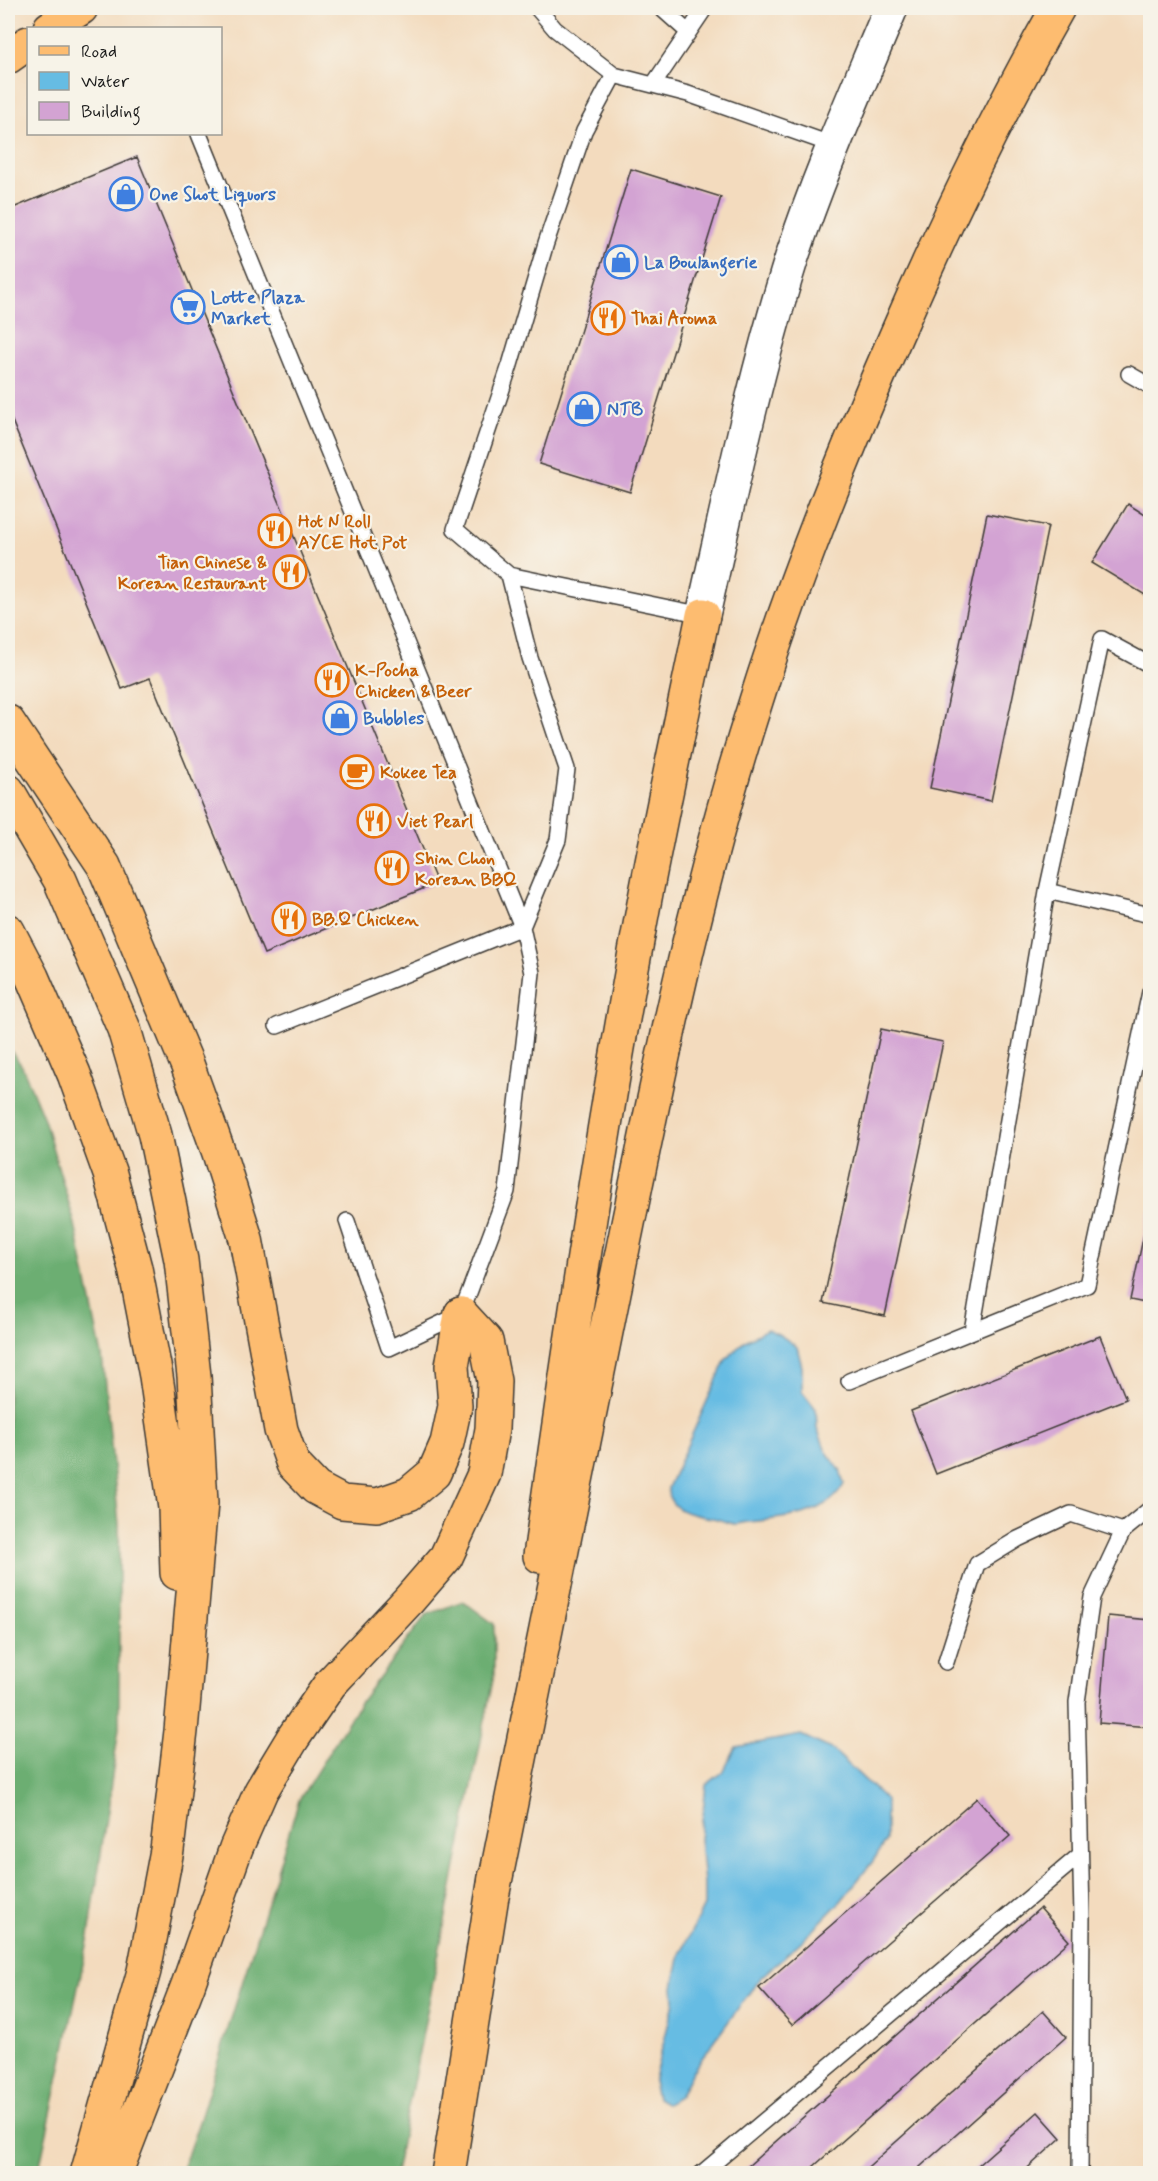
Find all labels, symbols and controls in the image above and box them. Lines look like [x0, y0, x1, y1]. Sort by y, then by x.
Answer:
legend [27, 27, 222, 135]
text: Road [81, 40, 117, 64]
text: Water [81, 70, 130, 94]
text: Building [81, 100, 141, 126]
shop icon: One Shot Liquors [108, 176, 144, 212]
place label: One Shot Liquors [149, 183, 276, 207]
shop icon: La Boulangerie [603, 244, 639, 280]
place label: La Boulangerie [644, 251, 757, 277]
place label: Lotte Plaza Market [211, 286, 306, 331]
supermarket icon: Lotte Plaza Market [170, 289, 206, 325]
restaurant icon: Thai Aroma [590, 300, 626, 336]
place label: Thai Aroma [631, 307, 717, 331]
shop icon: NTB [566, 391, 602, 427]
place label: NTB [607, 398, 643, 422]
place label: Hot N Roll AYCE Hot Pot [298, 510, 408, 555]
restaurant icon: Hot N Roll AYCE Hot Pot [257, 513, 293, 549]
place label: Tian Chinese & Korean Restaurant [118, 551, 267, 596]
restaurant icon: Tian Chinese & Korean Restaurant [272, 554, 308, 590]
place label: K-Pocha Chicken & Beer [355, 659, 472, 704]
restaurant icon: K-Pocha Chicken & Beer [314, 662, 350, 698]
shop icon: Bubbles [322, 700, 358, 736]
place label: Bubbles [363, 707, 424, 731]
cafe icon: Kokee Tea [339, 754, 375, 790]
place label: Kokee Tea [380, 761, 457, 785]
restaurant icon: Viet Pearl [356, 803, 392, 839]
place label: Viet Pearl [397, 810, 474, 834]
place label: Shin Chon Korean BBQ [415, 847, 517, 892]
restaurant icon: Shin Chon Korean BBQ [374, 850, 410, 886]
restaurant icon: BB.Q Chicken [271, 901, 307, 937]
place label: BB.Q Chicken [312, 908, 420, 932]

